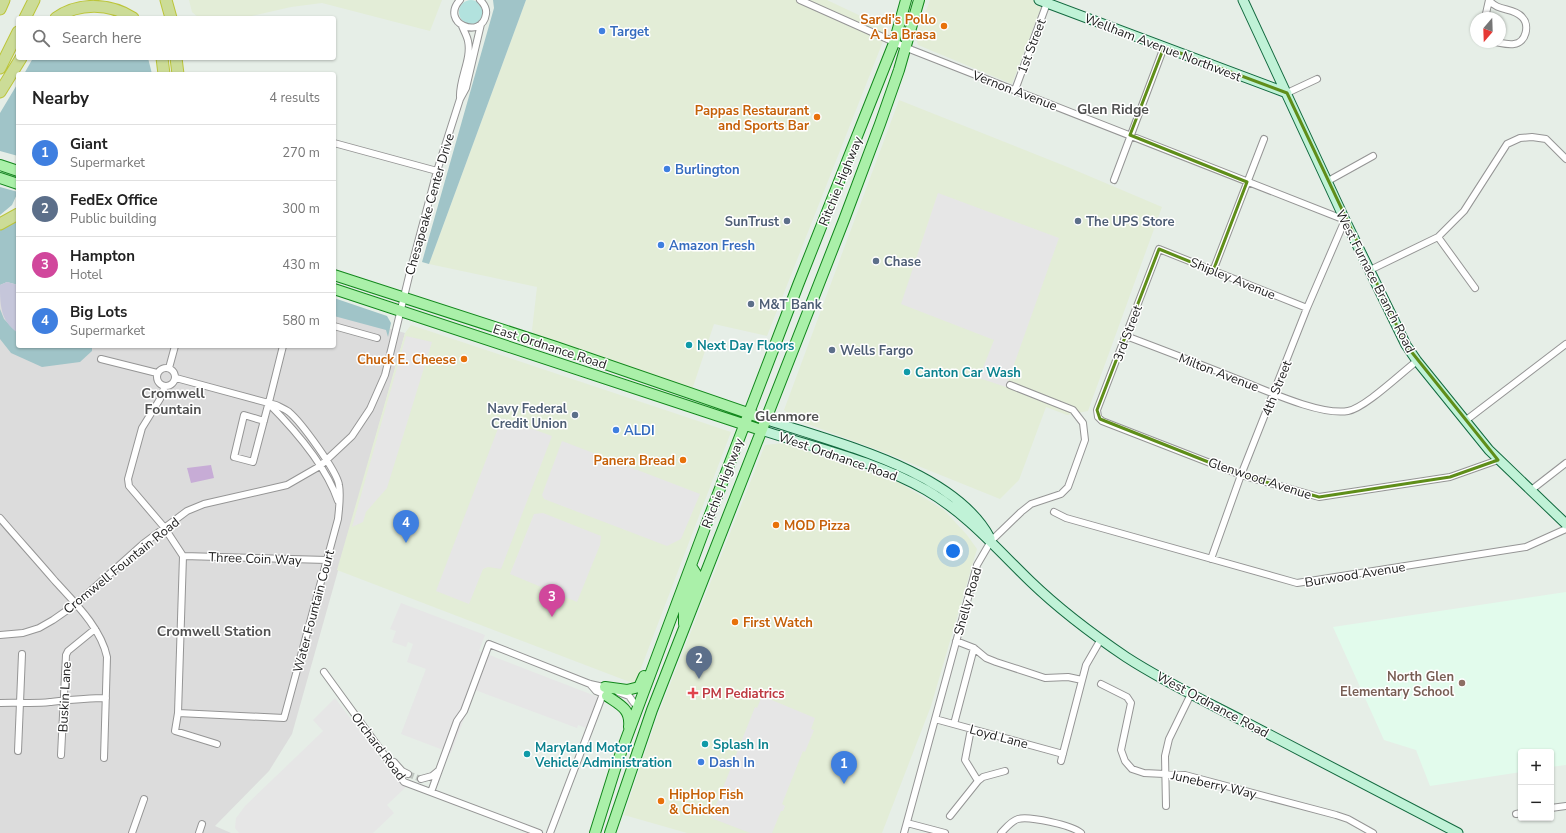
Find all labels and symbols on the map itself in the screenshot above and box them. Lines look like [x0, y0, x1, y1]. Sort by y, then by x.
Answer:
street label: Wellham Avenue Northwest [1082, 10, 1244, 86]
place label: Sardi's Pollo A La Brasa [860, 11, 936, 44]
north arrow [1470, 12, 1506, 48]
street label: 1st Street [1013, 16, 1051, 76]
marker: Sardi's Pollo A La Brasa [939, 21, 949, 31]
place label: Target [610, 23, 650, 41]
marker: Target [597, 26, 607, 36]
street label: Vernon Avenue [969, 66, 1060, 115]
district label: Glen Ridge [1077, 100, 1149, 119]
place label: Pappas Restaurant and Sports Bar [695, 102, 810, 135]
marker: Pappas Restaurant and Sports Bar [812, 112, 822, 122]
street label: Chesapeake Center Drive [401, 131, 459, 277]
street label: Ritchie Highway [815, 134, 867, 229]
place label: Burlington [675, 161, 740, 179]
marker: Burlington [662, 164, 672, 174]
street label: West Furnace Branch Road [1331, 207, 1419, 356]
place label: SunTrust [725, 213, 780, 231]
place label: The UPS Store [1086, 213, 1175, 231]
marker: SunTrust [782, 216, 792, 226]
marker: The UPS Store [1073, 216, 1083, 226]
place label: Amazon Fresh [669, 237, 755, 255]
marker: Amazon Fresh [656, 240, 666, 250]
place label: Chase [884, 253, 921, 271]
street label: Shipley Avenue [1187, 254, 1278, 304]
marker: Chase [871, 256, 881, 266]
place label: M&T Bank [759, 296, 823, 314]
marker: M&T Bank [746, 299, 756, 309]
street label: 3rd Street [1109, 302, 1147, 364]
street label: East Ordnance Road [491, 320, 609, 374]
place label: Next Day Floors [697, 337, 794, 355]
marker: Next Day Floors [684, 340, 694, 350]
place label: Wells Fargo [840, 342, 913, 360]
marker: Wells Fargo [827, 345, 837, 355]
street label: Milton Avenue [1176, 349, 1261, 397]
place label: Chuck E. Cheese [357, 351, 456, 369]
marker: Chuck E. Cheese [459, 354, 469, 364]
street label: 4th Street [1258, 357, 1296, 419]
place label: Canton Car Wash [915, 364, 1021, 382]
marker: Canton Car Wash [902, 367, 912, 377]
district label: Cromwell Fountain [141, 384, 205, 419]
place label: Navy Federal Credit Union [487, 400, 568, 433]
district label: Glenmore [755, 407, 819, 426]
marker: Navy Federal Credit Union [570, 410, 580, 420]
place label: ALDI [624, 422, 655, 440]
marker: ALDI [611, 425, 621, 435]
street label: West Ordnance Road [776, 428, 900, 486]
street label: Ritchie Highway [698, 435, 748, 531]
place label: Panera Bread [594, 452, 675, 470]
street label: Glenwood Avenue [1206, 454, 1314, 504]
marker: Panera Bread [678, 455, 688, 465]
pin: 4 [393, 510, 419, 543]
street label: Cromwell Fountain Road [60, 513, 183, 618]
place label: MOD Pizza [784, 517, 850, 535]
marker: MOD Pizza [771, 520, 781, 530]
your location [943, 541, 963, 561]
street label: Three Coin Way [208, 548, 302, 570]
street label: Water Fountain Court [289, 548, 339, 675]
street label: Burwood Avenue [1304, 558, 1407, 592]
street label: Shelly Road [950, 565, 986, 637]
pin: 3 [539, 584, 565, 617]
place label: First Watch [743, 614, 813, 632]
marker: First Watch [730, 617, 740, 627]
district label: Cromwell Station [157, 622, 271, 641]
pin: 2 [686, 646, 712, 679]
street label: Buskin Lane [54, 661, 76, 733]
street label: West Ordnance Road [1153, 668, 1272, 742]
place label: North Glen Elementary School [1340, 668, 1455, 701]
marker: North Glen Elementary School [1457, 678, 1467, 688]
place label: PM Pediatrics [702, 685, 785, 703]
marker: PM Pediatrics [687, 687, 699, 699]
street label: Orchard Road [347, 709, 410, 784]
street label: Loyd Lane [967, 721, 1030, 753]
place label: Splash In [713, 736, 769, 754]
place label: Maryland Motor Vehicle Administration [534, 739, 672, 772]
marker: Splash In [700, 739, 710, 749]
marker: Maryland Motor Vehicle Administration [522, 749, 532, 759]
pin: 1 [831, 751, 857, 784]
place label: Dash In [709, 754, 755, 772]
marker: Dash In [696, 757, 706, 767]
street label: Juneberry Way [1168, 766, 1259, 804]
place label: HipHop Fish & Chicken [669, 786, 744, 819]
marker: HipHop Fish & Chicken [656, 796, 666, 806]

